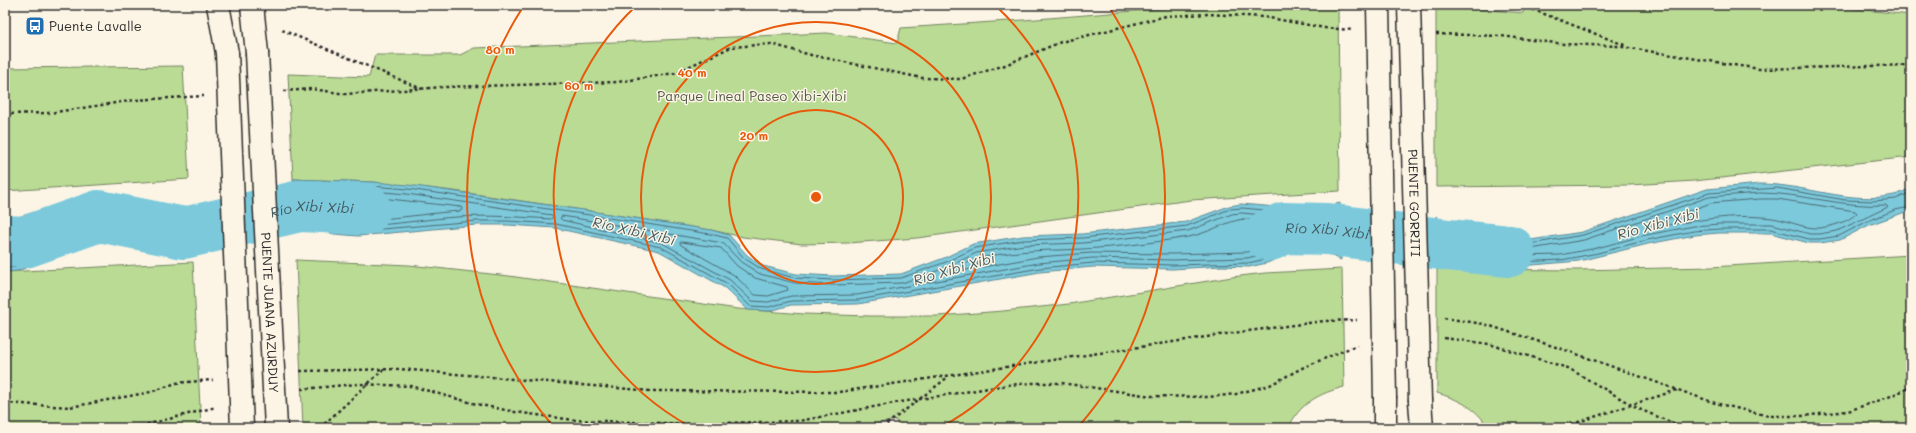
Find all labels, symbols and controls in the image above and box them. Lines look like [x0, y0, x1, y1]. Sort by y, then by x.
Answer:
bus stop icon: Puente Lavalle [24, 15, 46, 37]
place label: Puente Lavalle [49, 17, 142, 34]
text: 80 m [485, 41, 515, 57]
text: 40 m [677, 64, 707, 80]
text: 60 m [565, 77, 593, 93]
park label: Parque Lineal Paseo Xibi-Xibi [657, 87, 847, 104]
text: 20 m [740, 127, 768, 143]
street label: PUENTE GORRITI [1405, 149, 1425, 257]
centre of rings [809, 190, 823, 204]
water label: Río Xibi Xibi [268, 196, 355, 222]
water label: Río Xibi Xibi [1615, 203, 1702, 244]
water label: Río Xibi Xibi [591, 212, 678, 249]
water label: Río Xibi Xibi [1285, 218, 1371, 244]
street label: PUENTE JUANA AZURDUY [258, 232, 283, 393]
water label: Río Xibi Xibi [911, 248, 998, 289]

